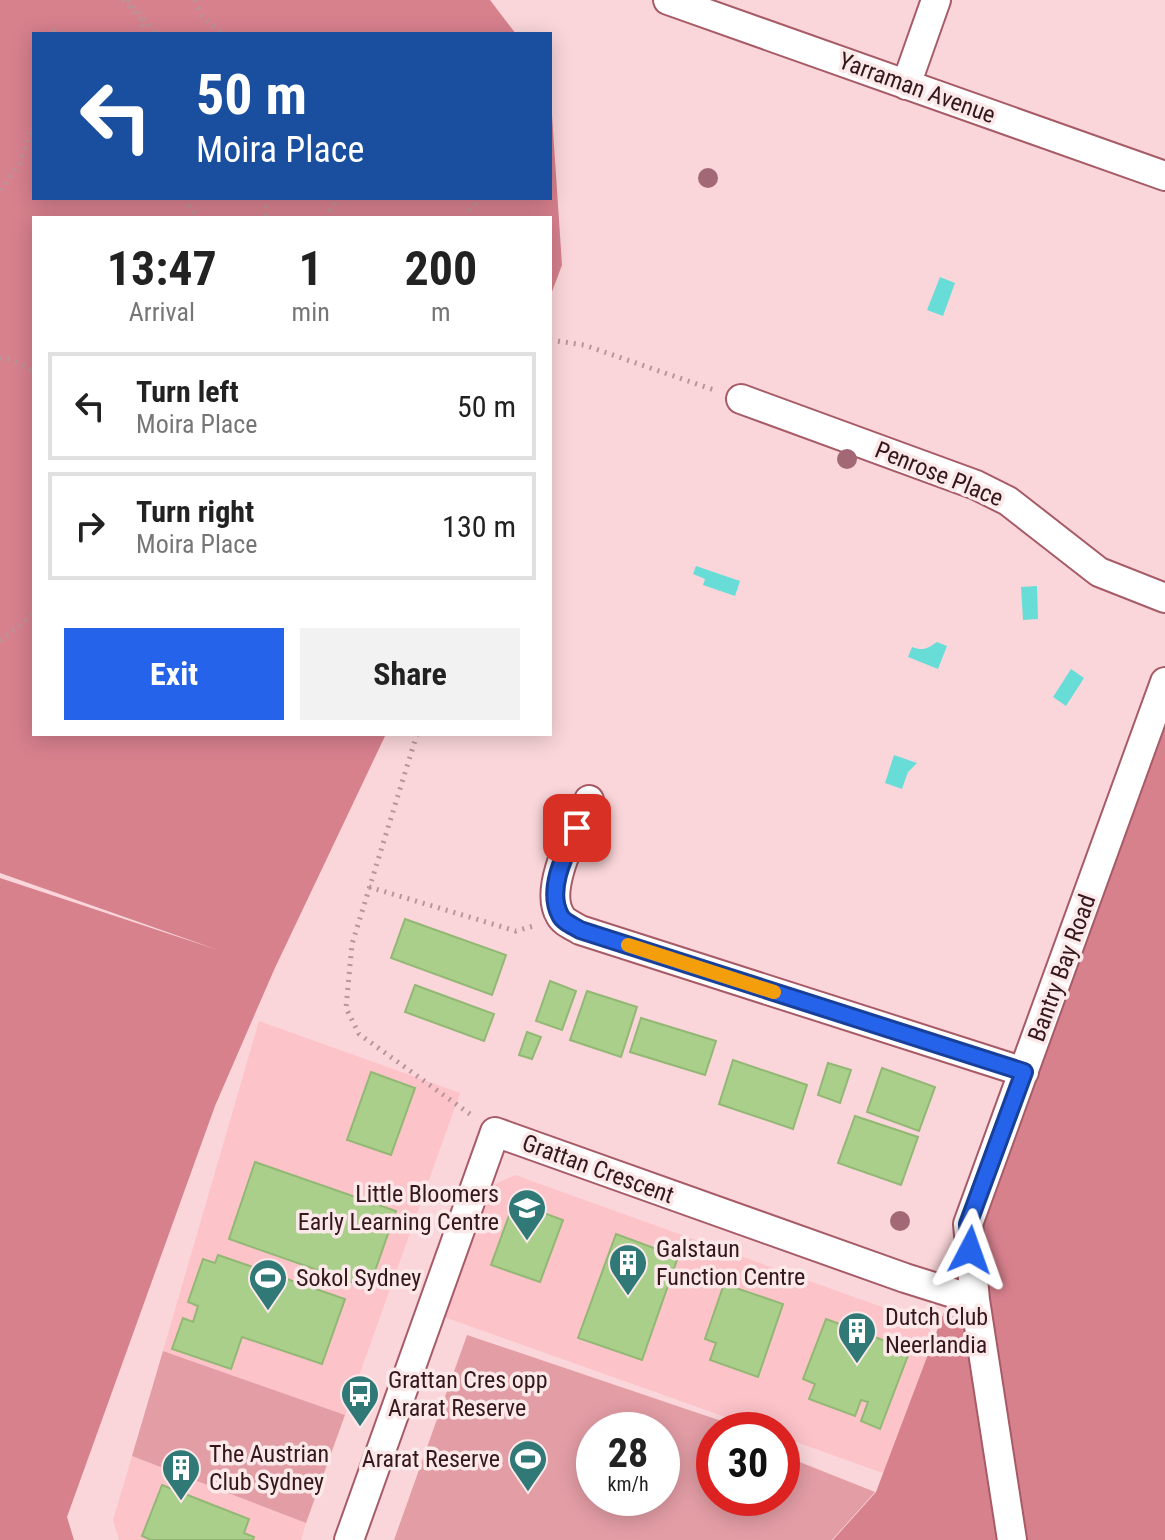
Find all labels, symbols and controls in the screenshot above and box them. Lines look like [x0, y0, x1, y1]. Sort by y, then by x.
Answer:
street label: Yarraman Avenue [835, 47, 999, 129]
text: 50 m [196, 62, 307, 128]
icon: left [64, 64, 168, 168]
text: Moira Place [196, 129, 364, 171]
text: 13:47 [107, 240, 217, 297]
text: 1 [299, 240, 323, 297]
text: 200 [404, 240, 477, 297]
text: Arrival [129, 297, 195, 327]
text: min [292, 297, 330, 327]
text: m [431, 297, 451, 327]
text: Turn left [136, 374, 239, 409]
icon: left [68, 384, 112, 428]
text: 50 m [457, 389, 516, 424]
text: Moira Place [136, 409, 258, 439]
street label: Penrose Place [871, 436, 1007, 512]
text: Turn right [136, 494, 254, 529]
icon: right [68, 504, 112, 548]
text: 130 m [442, 509, 516, 544]
text: Moira Place [136, 529, 258, 559]
button: Exit [64, 628, 284, 720]
button: Share [300, 628, 520, 720]
pin [543, 794, 611, 862]
icon: arrive [555, 806, 599, 850]
street label: Bantry Bay Road [1022, 891, 1102, 1045]
street label: Grattan Crescent [518, 1129, 678, 1209]
place label: Little Bloomers Early Learning Centre [298, 1180, 499, 1236]
school or university icon: Little Bloomers Early Learning Centre [506, 1187, 548, 1242]
position arrow [928, 1208, 1012, 1292]
place label: Galstaun Function Centre [656, 1235, 805, 1291]
building icon: Galstaun Function Centre [607, 1242, 649, 1297]
sports icon: Sokol Sydney [247, 1257, 289, 1312]
place label: Sokol Sydney [296, 1264, 421, 1292]
place label: Dutch Club Neerlandia [885, 1303, 988, 1359]
building icon: Dutch Club Neerlandia [836, 1310, 878, 1365]
place label: Grattan Cres opp Ararat Reserve [388, 1366, 547, 1422]
bus stop icon: Grattan Cres opp Ararat Reserve [339, 1373, 381, 1428]
speed limit sign: 30 [696, 1412, 800, 1516]
text: 28 [608, 1430, 648, 1477]
sports icon: Ararat Reserve [507, 1438, 549, 1493]
place label: The Austrian Club Sydney [209, 1440, 329, 1496]
place label: Ararat Reserve [362, 1445, 500, 1473]
building icon: The Austrian Club Sydney [160, 1447, 202, 1502]
text: km/h [607, 1472, 649, 1496]

